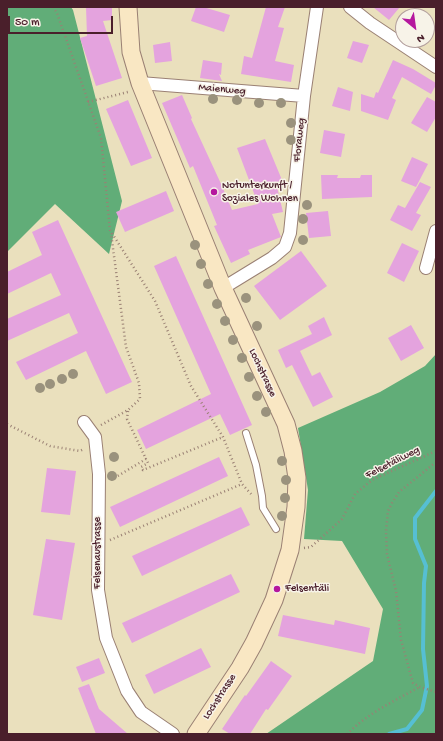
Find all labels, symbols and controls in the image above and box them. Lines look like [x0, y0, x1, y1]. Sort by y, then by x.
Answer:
scale bar [10, 8, 115, 34]
north arrow [395, 8, 435, 48]
text: 50 m [15, 16, 40, 30]
text: N [414, 31, 426, 45]
street label: Maienweg [198, 81, 246, 99]
street label: Floraweg [291, 117, 309, 163]
place label: Notunterkunft / Soziales Wohnen [222, 179, 298, 205]
marker: Notunterkunft / Soziales Wohnen [209, 187, 219, 197]
street label: Lochstrasse [245, 347, 279, 399]
street label: Felsetäliweg [364, 444, 422, 482]
street label: Felsenaustrasse [91, 517, 105, 589]
place label: Felsentäli [285, 582, 329, 596]
marker: Felsentäli [272, 584, 282, 594]
street label: Lochstrasse [200, 672, 240, 722]

